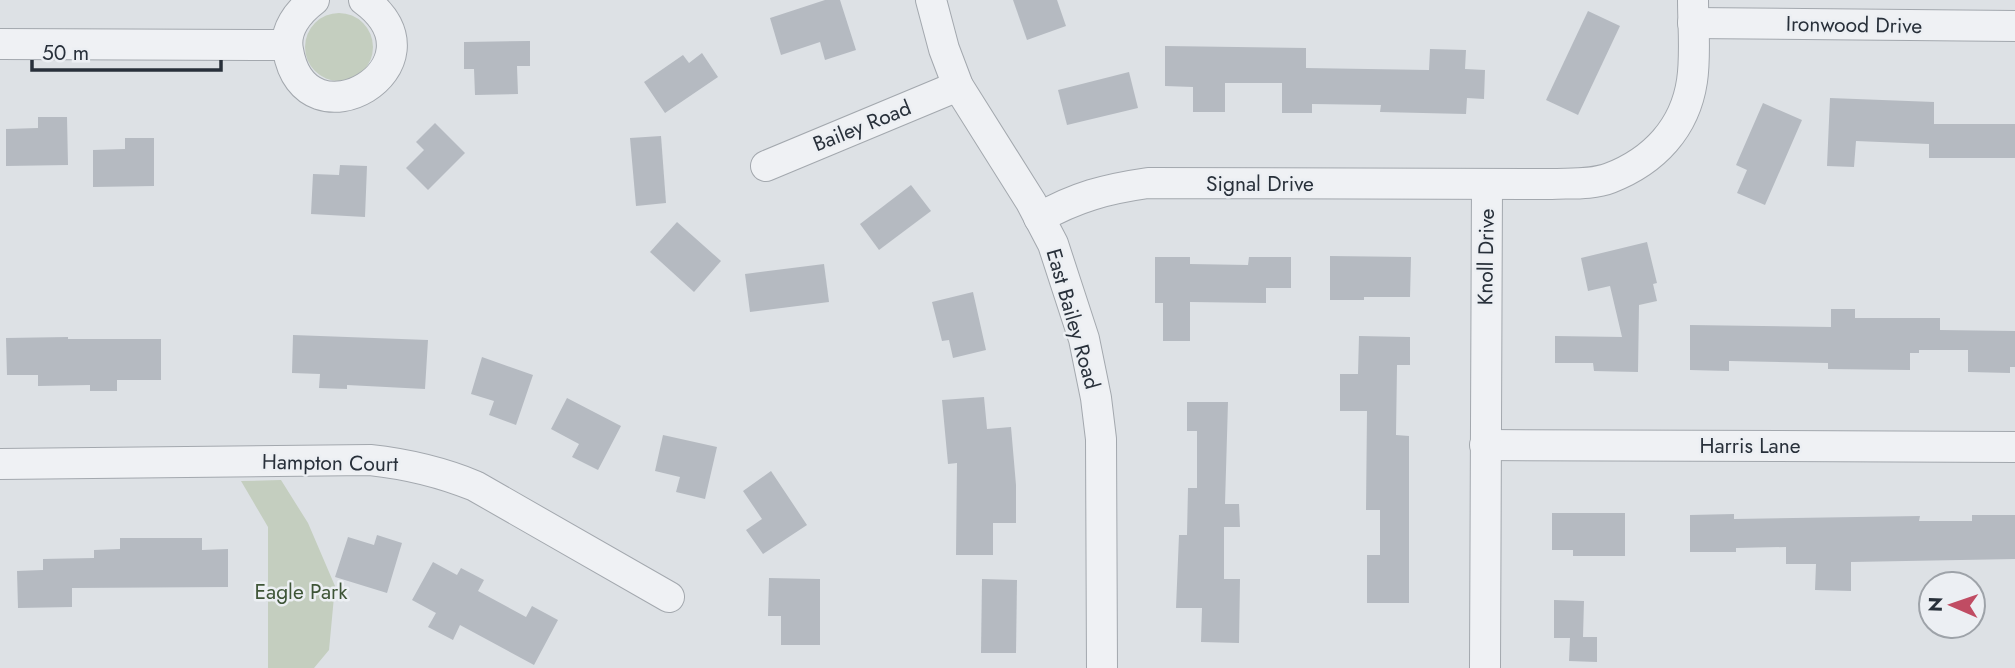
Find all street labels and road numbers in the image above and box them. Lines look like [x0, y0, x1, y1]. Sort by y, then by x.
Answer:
street label: Ironwood Drive [1786, 9, 1923, 41]
street label: Bailey Road [808, 93, 916, 159]
street label: Signal Drive [1206, 169, 1314, 199]
street label: Knoll Drive [1470, 208, 1502, 306]
street label: East Bailey Road [1039, 245, 1107, 393]
street label: Harris Lane [1699, 431, 1801, 461]
street label: Hampton Court [262, 447, 398, 479]

